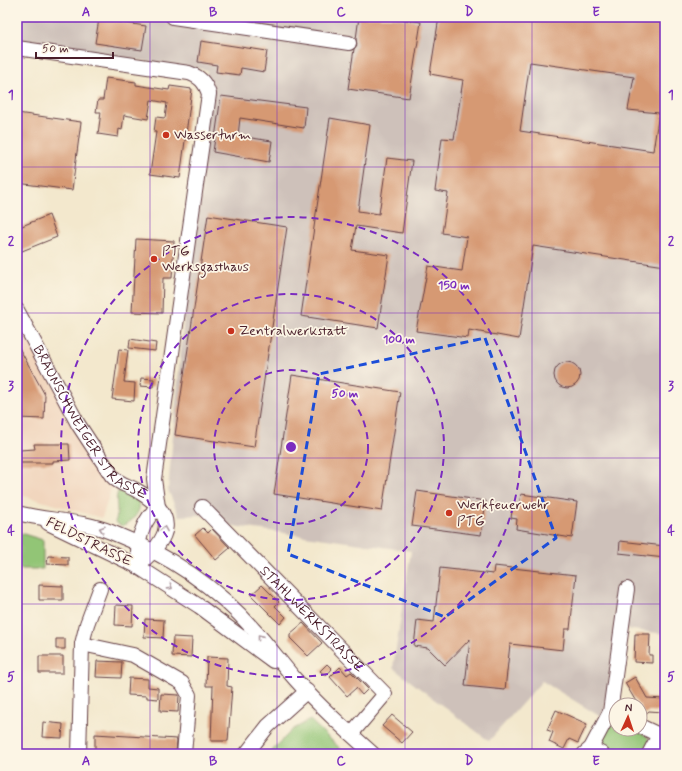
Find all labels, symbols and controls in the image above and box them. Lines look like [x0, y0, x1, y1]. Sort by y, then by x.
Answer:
text: A [82, 4, 90, 21]
text: B [209, 4, 218, 21]
text: C [336, 4, 346, 21]
text: D [465, 4, 474, 21]
text: E [592, 4, 600, 21]
scale bar [36, 34, 113, 60]
text: 50 m [42, 41, 69, 57]
text: 1 [8, 87, 14, 104]
text: 1 [668, 87, 674, 104]
place label: Wasserturm [174, 126, 251, 144]
marker: Wasserturm [161, 130, 171, 140]
text: 2 [8, 233, 15, 250]
text: 2 [668, 233, 675, 250]
place label: PTG Werksgasthaus [162, 242, 249, 278]
marker: PTG Werksgasthaus [149, 254, 159, 264]
text: 150 m [438, 278, 470, 294]
place label: Zentralwerkstatt [239, 322, 348, 340]
marker: Zentralwerkstatt [226, 326, 236, 336]
text: 100 m [383, 332, 416, 348]
street label: BRAUNSCHWEIGER STRASSE [29, 342, 151, 504]
text: 3 [8, 378, 14, 395]
text: 3 [668, 378, 674, 395]
text: 50 m [332, 386, 359, 402]
centre of rings [284, 440, 298, 454]
place label: Werkfeuerwehr PTG [457, 496, 549, 530]
marker: Werkfeuerwehr PTG [444, 508, 454, 518]
street label: FELDSTRASSE [43, 513, 135, 571]
text: 4 [7, 523, 15, 540]
text: 4 [667, 523, 675, 540]
one-way arrow [98, 525, 105, 534]
one-way arrow [159, 526, 168, 532]
street label: STAHLWERKSTRASSE [256, 562, 368, 676]
one-way arrow [166, 582, 173, 590]
one-way arrow [258, 634, 265, 641]
text: 5 [7, 669, 15, 686]
text: 5 [667, 669, 675, 686]
north arrow [608, 697, 648, 737]
text: N [624, 701, 632, 715]
text: A [82, 753, 90, 770]
text: B [209, 753, 218, 770]
text: C [336, 753, 346, 770]
text: D [465, 753, 474, 770]
text: E [592, 753, 600, 770]

